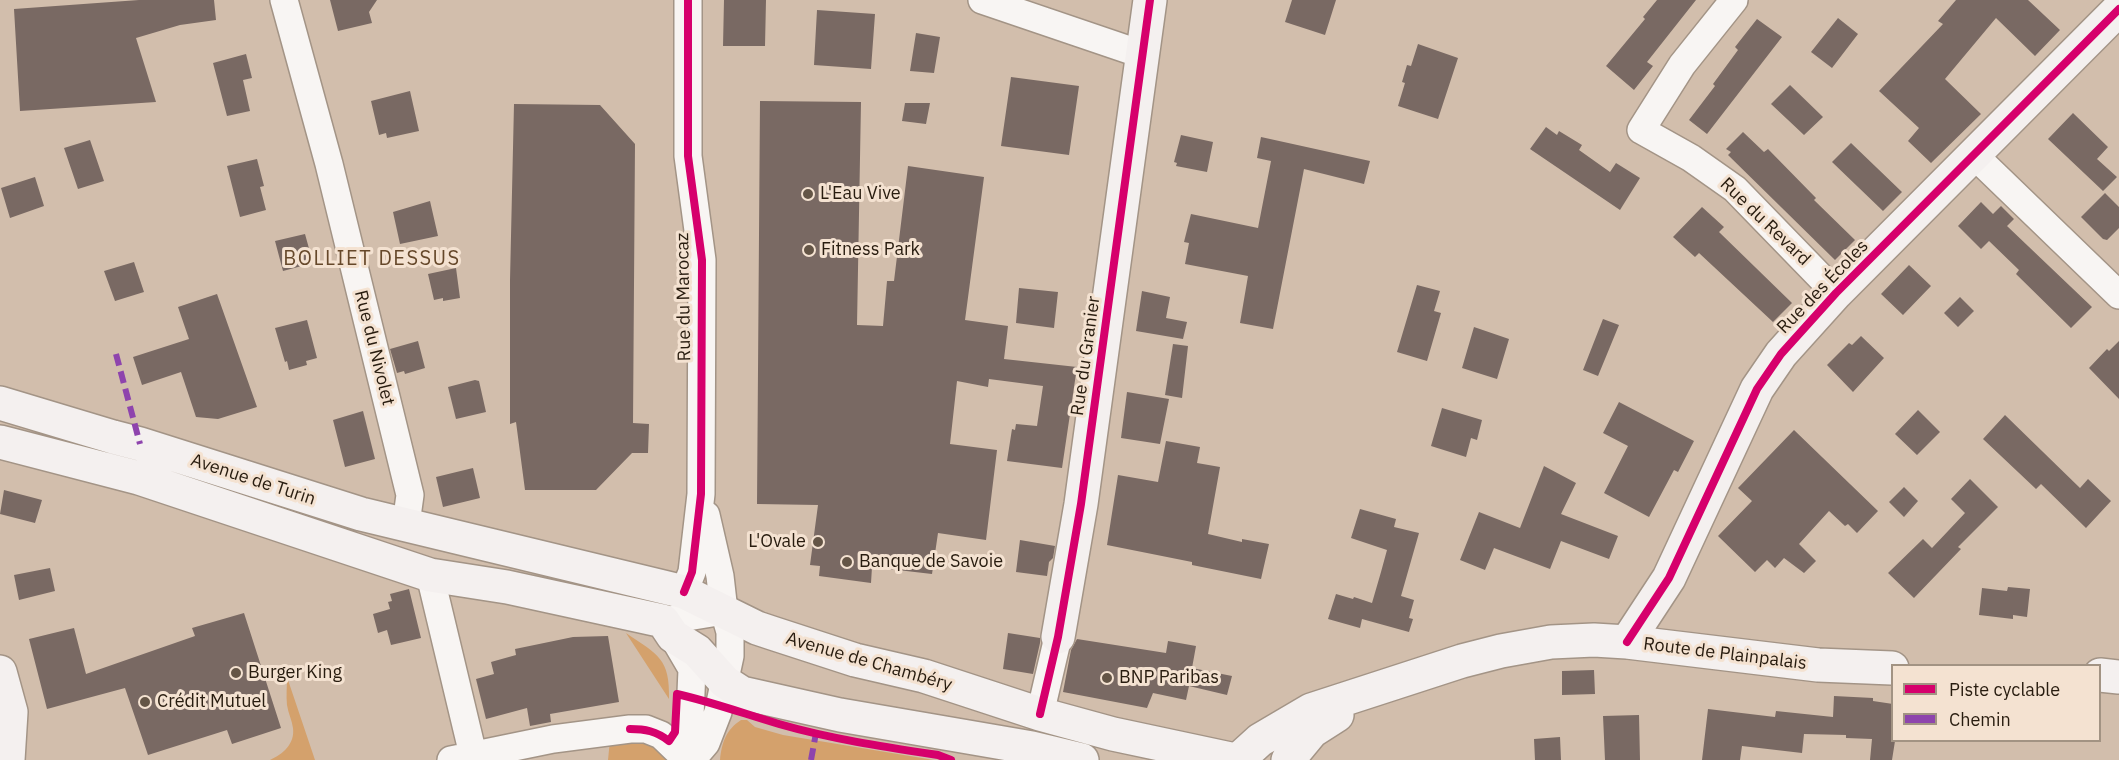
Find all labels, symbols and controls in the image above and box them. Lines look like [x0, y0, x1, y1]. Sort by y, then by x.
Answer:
street label: Rue du Revard [1715, 174, 1815, 270]
place label: L'Eau Vive [820, 183, 901, 205]
marker: L'Eau Vive [801, 187, 815, 201]
street label: Rue du Marocaz [672, 233, 696, 361]
street label: Rue des Écoles [1773, 236, 1873, 338]
place label: Fitness Park [821, 239, 920, 261]
marker: Fitness Park [802, 243, 816, 257]
district label: BOLLIET DESSUS [283, 247, 461, 271]
street label: Rue du Nivolet [349, 288, 399, 408]
street label: Rue du Granier [1067, 295, 1105, 417]
street label: Avenue de Turin [188, 450, 318, 510]
place label: L'Ovale [748, 531, 806, 553]
marker: L'Ovale [811, 535, 825, 549]
place label: Banque de Savoie [859, 551, 1003, 573]
marker: Banque de Savoie [840, 555, 854, 569]
street label: Avenue de Chambéry [783, 628, 955, 696]
street label: Route de Plainpalais [1642, 633, 1808, 675]
place label: Burger King [248, 662, 342, 684]
legend [1891, 664, 2101, 742]
marker: Burger King [229, 666, 243, 680]
place label: BNP Paribas [1119, 667, 1219, 689]
marker: BNP Paribas [1100, 671, 1114, 685]
text: Piste cyclable [1949, 678, 2060, 701]
place label: Crédit Mutuel [157, 691, 266, 713]
marker: Crédit Mutuel [138, 695, 152, 709]
text: Chemin [1949, 708, 2011, 731]

